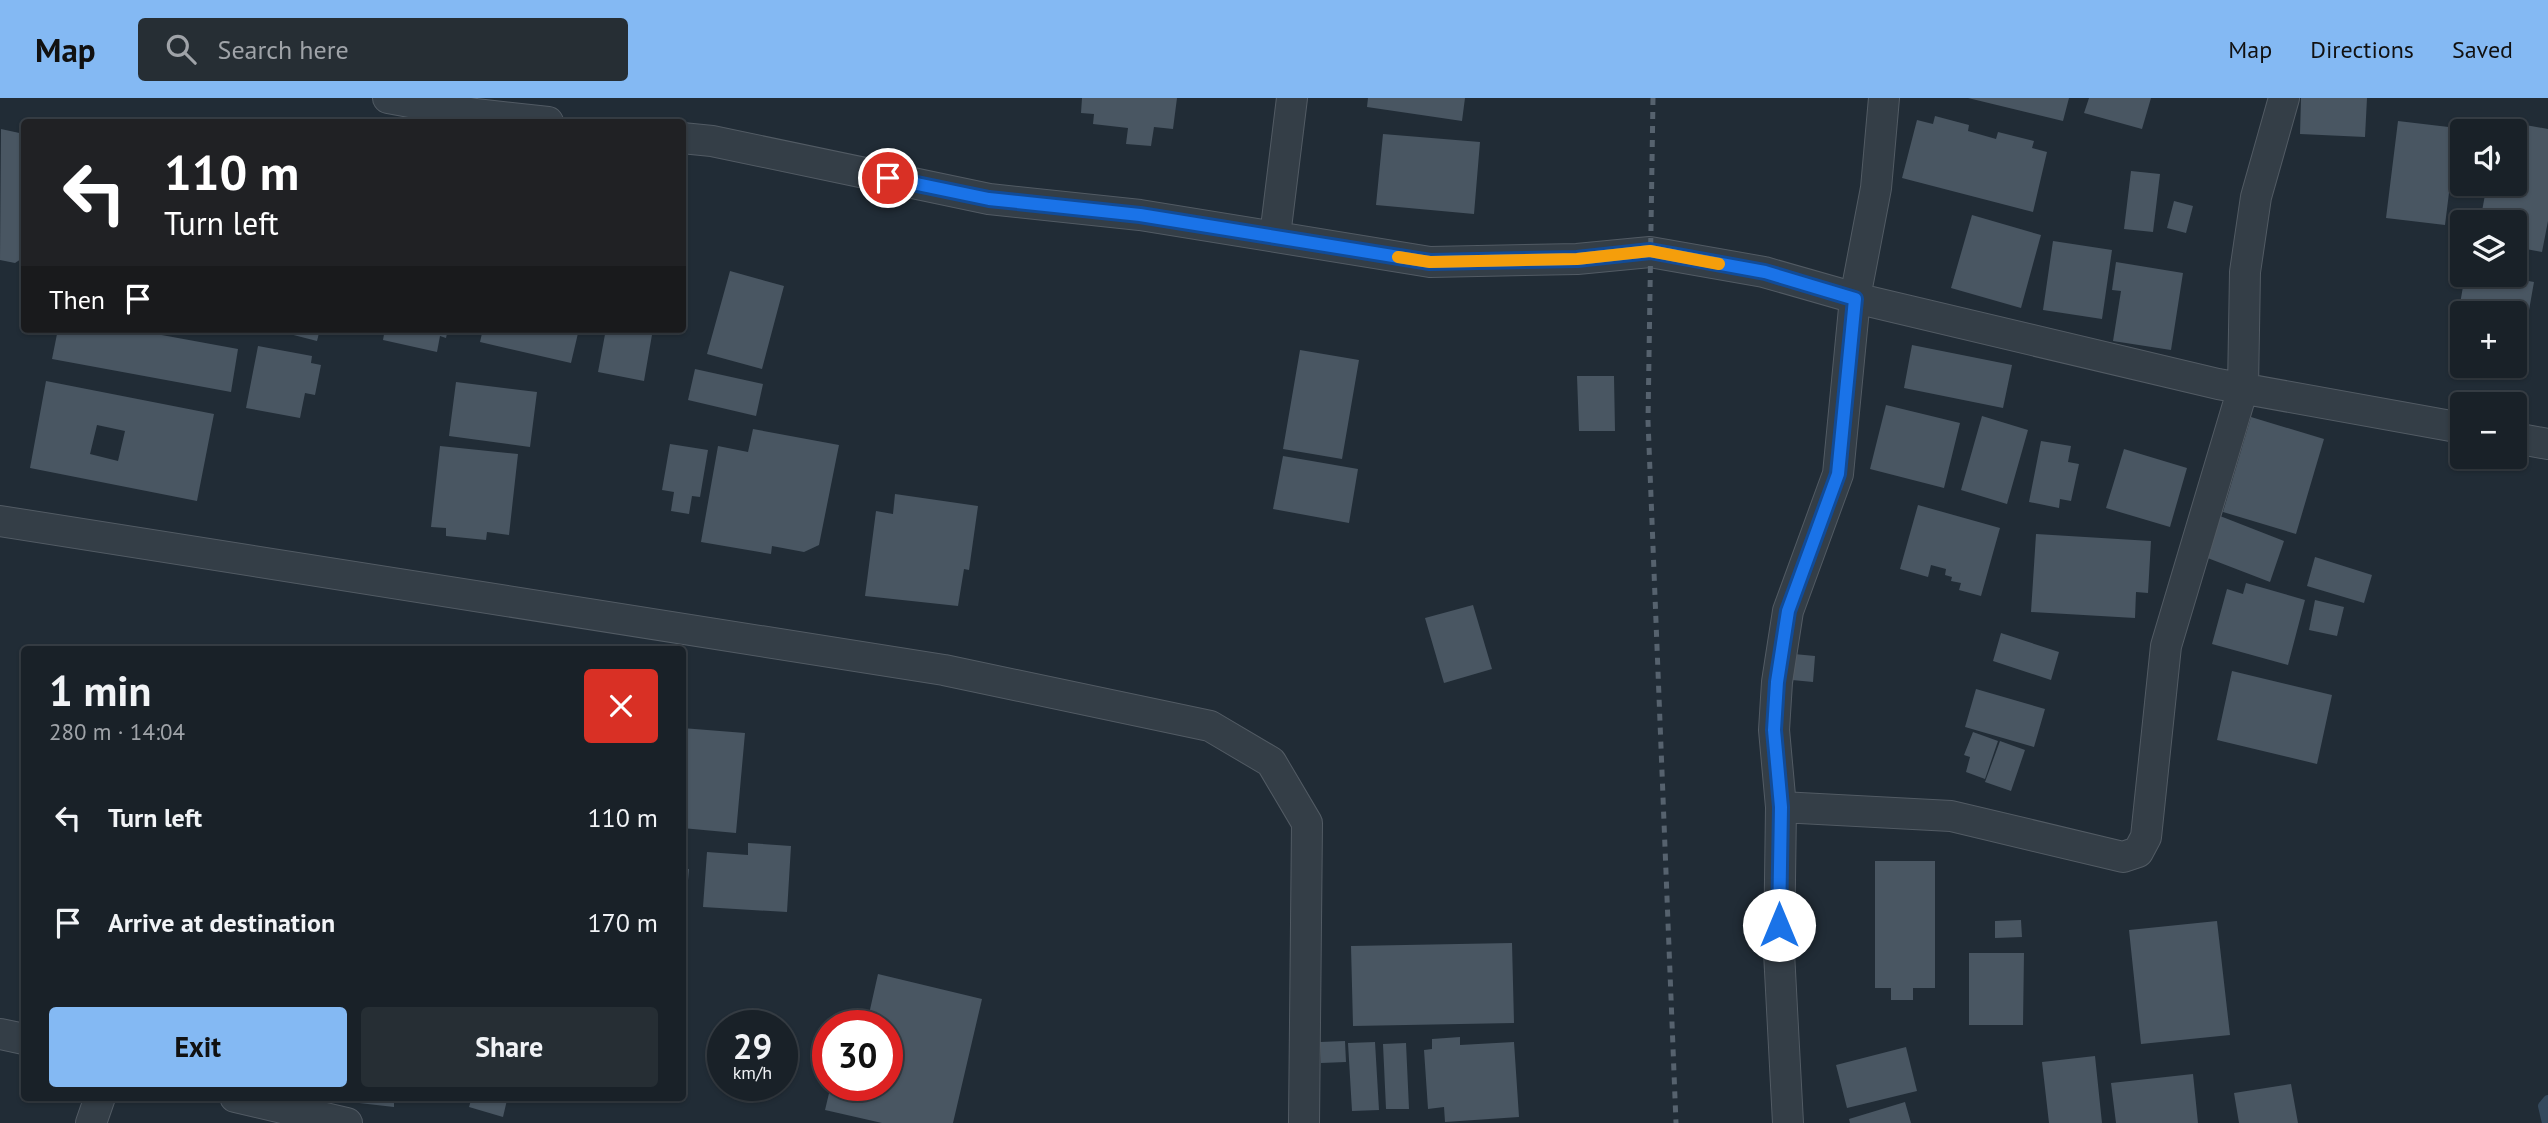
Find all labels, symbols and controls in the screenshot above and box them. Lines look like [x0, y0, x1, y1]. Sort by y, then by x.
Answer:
search box [138, 18, 628, 81]
text: Map [35, 28, 96, 71]
icon: search [162, 30, 200, 68]
text: Search here [218, 33, 349, 66]
text: Map [2228, 34, 2272, 65]
text: Directions [2310, 34, 2414, 65]
text: Saved [2452, 34, 2513, 65]
map controls [2450, 119, 2527, 469]
button: sound [2450, 119, 2527, 196]
text: 110 m [164, 140, 299, 204]
icon: left [49, 147, 140, 238]
pin [858, 148, 918, 208]
icon: arrive [869, 159, 907, 197]
text: Turn left [164, 202, 279, 244]
button: layers [2450, 210, 2527, 287]
icon: arrive [119, 280, 157, 318]
text: Then [49, 283, 105, 316]
button: + [2450, 301, 2527, 378]
button: − [2450, 392, 2527, 469]
text: 1 min [49, 663, 151, 718]
button: close [584, 669, 658, 743]
text: 280 m · 14:04 [49, 717, 185, 746]
icon: left [49, 799, 87, 837]
text: Turn left [108, 801, 202, 834]
text: 110 m [587, 801, 658, 834]
position arrow [1742, 888, 1816, 962]
icon: arrive [49, 904, 87, 942]
text: Arrive at destination [108, 906, 335, 939]
text: 170 m [587, 906, 658, 939]
button: Exit [49, 1007, 347, 1087]
button: Share [361, 1007, 658, 1087]
speed limit sign: 30 [812, 1010, 903, 1101]
text: 29 [733, 1023, 772, 1069]
text: km/h [733, 1061, 772, 1084]

